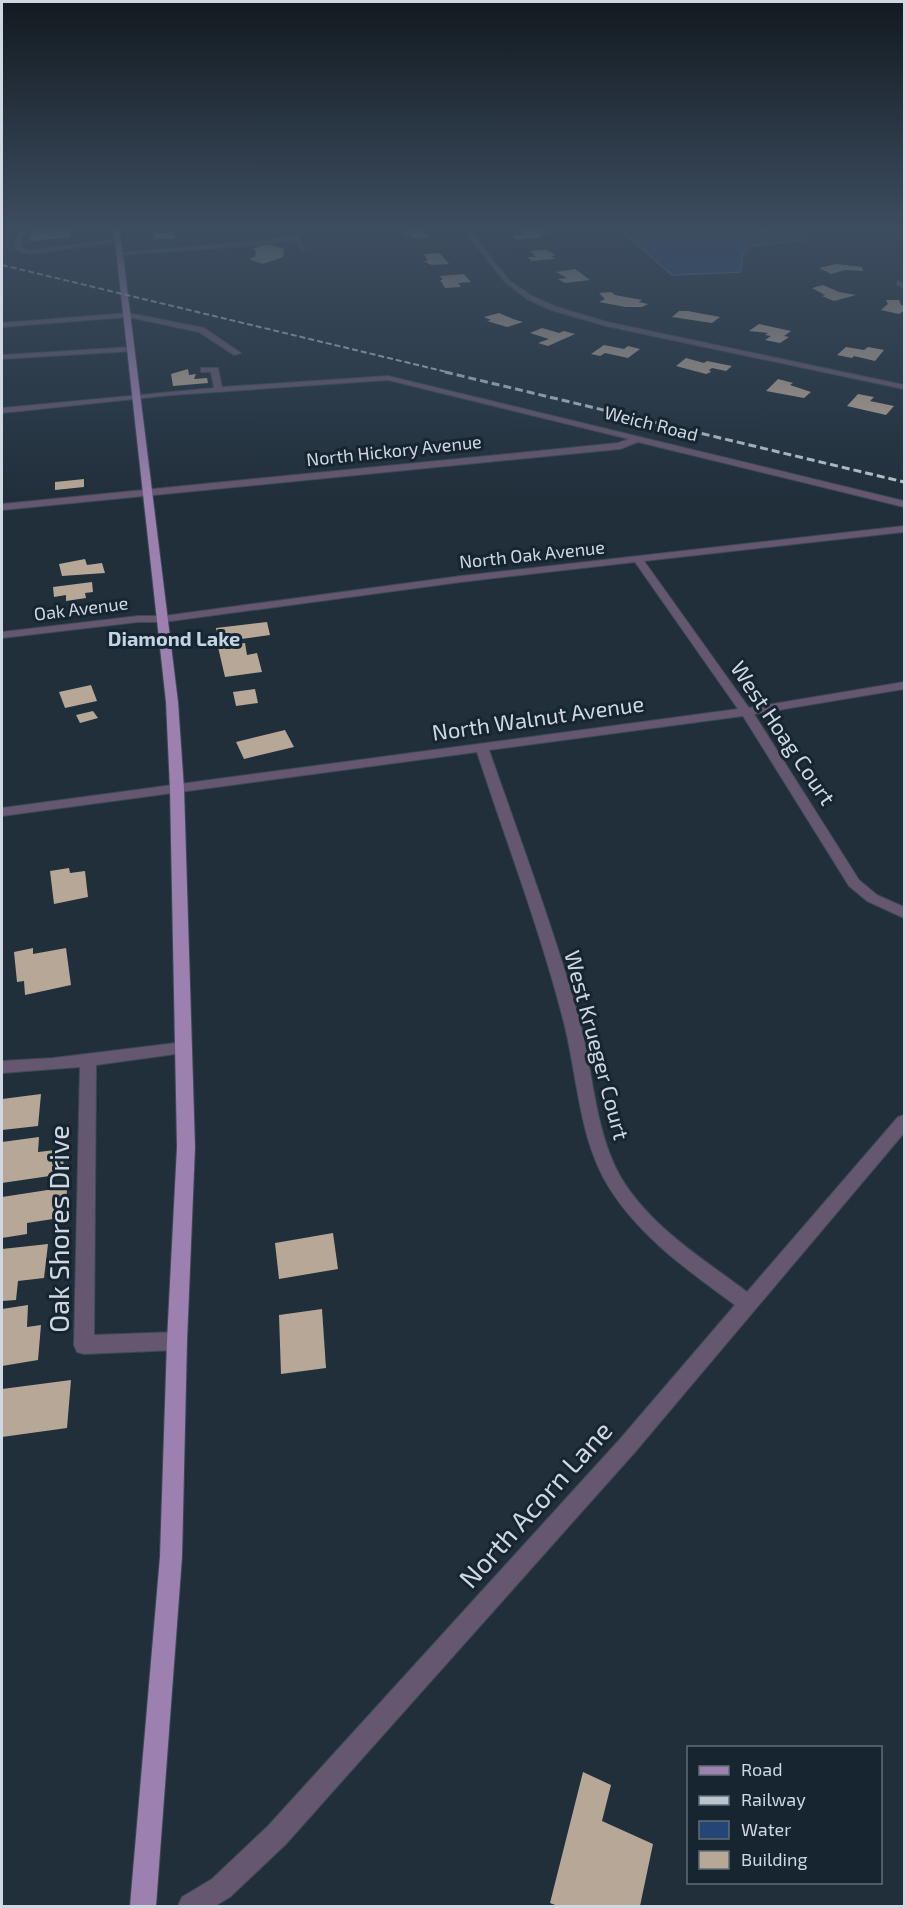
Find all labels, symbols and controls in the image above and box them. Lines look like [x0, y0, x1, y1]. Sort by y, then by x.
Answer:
street label: Weich Road [602, 401, 700, 445]
street label: North Hickory Avenue [305, 430, 483, 470]
street label: North Oak Avenue [458, 535, 606, 573]
street label: Oak Avenue [32, 591, 129, 625]
district label: Diamond Lake [108, 626, 240, 650]
street label: West Hoag Court [726, 656, 842, 809]
street label: North Walnut Avenue [430, 689, 645, 745]
street label: West Krueger Court [560, 947, 636, 1142]
street label: Oak Shores Drive [42, 1125, 74, 1333]
street label: North Acorn Lane [451, 1414, 618, 1594]
legend [687, 1746, 882, 1884]
text: Road [741, 1758, 782, 1780]
text: Railway [741, 1788, 806, 1810]
text: Water [741, 1818, 791, 1840]
text: Building [741, 1848, 808, 1870]

